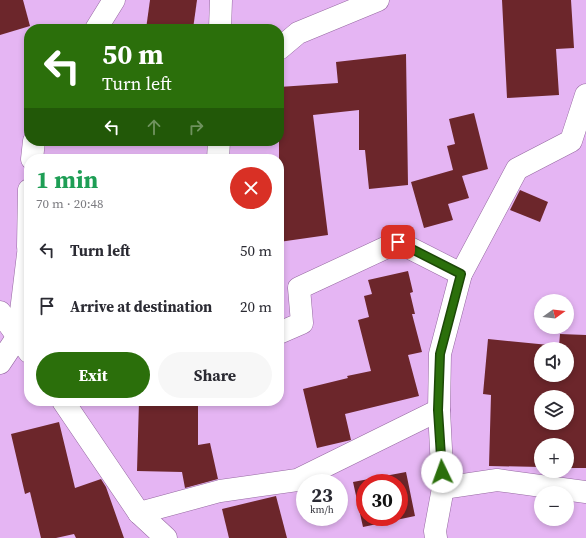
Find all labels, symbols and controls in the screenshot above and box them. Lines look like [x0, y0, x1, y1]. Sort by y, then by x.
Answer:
text: 50 m [102, 35, 164, 73]
icon: left [36, 40, 88, 92]
text: Turn left [102, 71, 172, 96]
icon: left [101, 116, 123, 138]
icon: ahead [143, 116, 165, 138]
icon: right [185, 116, 207, 138]
text: 1 min [36, 163, 98, 196]
button: close [230, 167, 272, 209]
text: 70 m · 20:48 [36, 195, 104, 212]
pin [381, 225, 415, 259]
icon: arrive [387, 231, 409, 253]
icon: left [36, 239, 58, 261]
text: Turn left [70, 240, 130, 261]
text: 50 m [240, 240, 272, 261]
north arrow [534, 294, 574, 334]
map controls [534, 294, 574, 526]
icon: arrive [36, 295, 58, 317]
text: Arrive at destination [70, 296, 212, 317]
text: 20 m [240, 296, 272, 317]
button: sound [534, 342, 574, 382]
button: Exit [36, 352, 150, 398]
button: Share [158, 352, 272, 398]
button: layers [534, 390, 574, 430]
button: + [534, 438, 574, 478]
position arrow [421, 451, 463, 493]
speed limit sign: 30 [356, 474, 408, 526]
text: 23 [311, 481, 333, 509]
button: − [534, 486, 574, 526]
text: km/h [310, 503, 334, 516]

